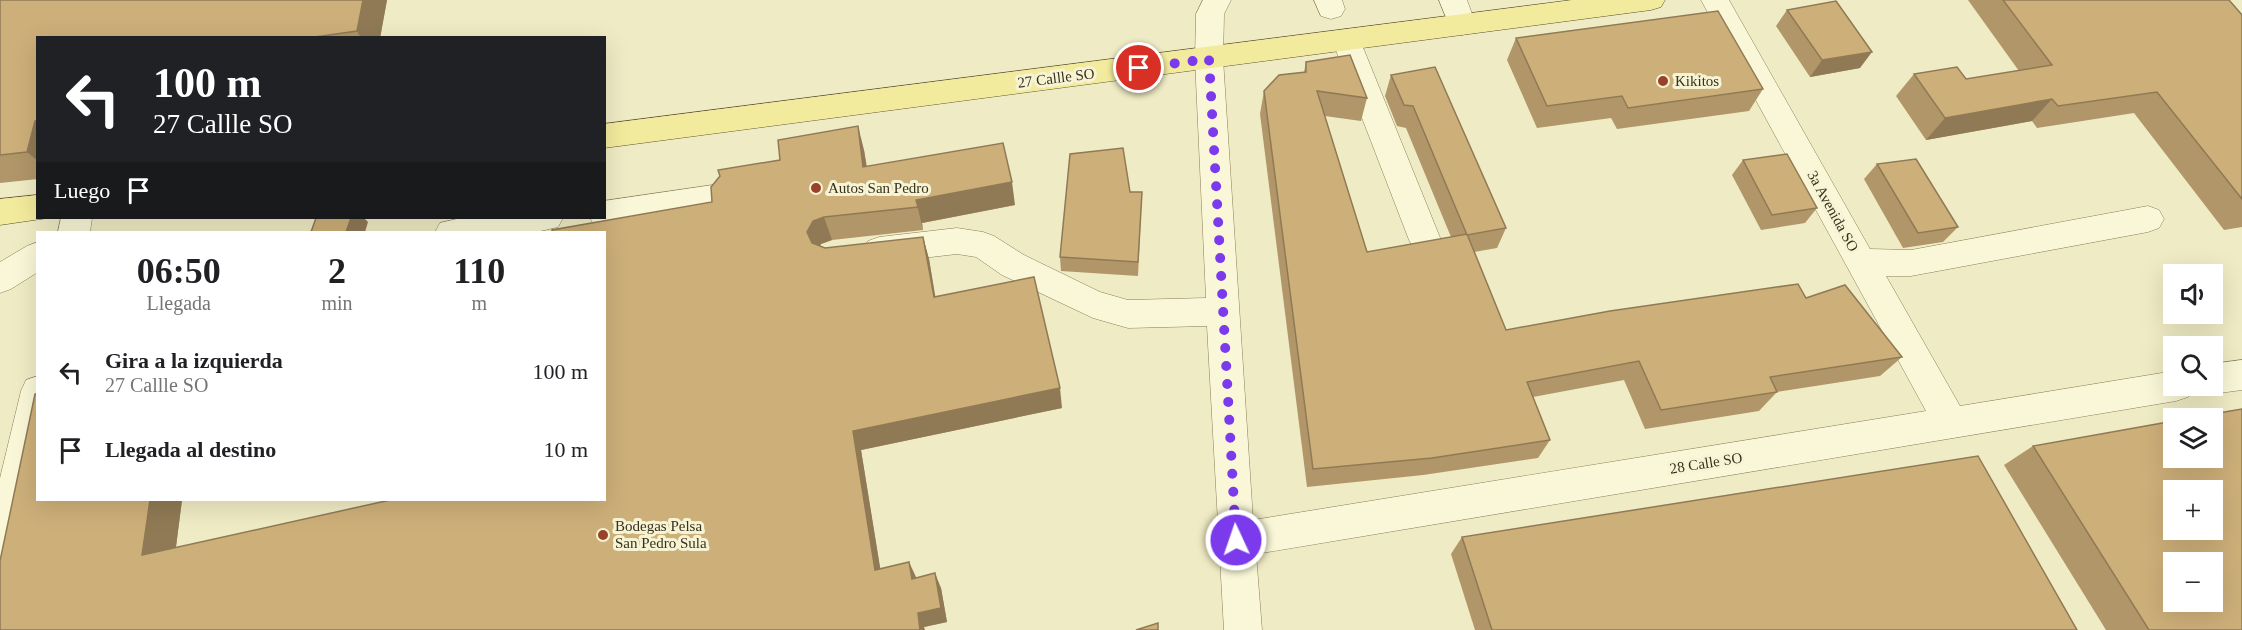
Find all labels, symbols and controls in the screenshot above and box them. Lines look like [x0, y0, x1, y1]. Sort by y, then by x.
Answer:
pin [1113, 42, 1164, 93]
icon: arrive [1122, 51, 1155, 84]
icon: left [54, 60, 132, 138]
text: 100 m [153, 60, 262, 106]
street label: 27 Callle SO [1017, 65, 1096, 91]
place label: Kikitos [1675, 73, 1719, 89]
marker: Kikitos [1656, 74, 1670, 88]
text: 27 Callle SO [153, 109, 293, 139]
street label: 3a Avenida SO [1804, 168, 1862, 254]
icon: arrive [122, 174, 155, 207]
text: Luego [54, 178, 110, 203]
place label: Autos San Pedro [828, 180, 929, 196]
marker: Autos San Pedro [809, 181, 823, 195]
text: 06:50 [137, 251, 221, 291]
text: 2 [328, 251, 346, 291]
text: 110 [453, 251, 505, 291]
map controls [2163, 264, 2223, 612]
button: sound [2163, 264, 2223, 324]
text: Llegada [147, 292, 211, 314]
text: min [321, 292, 353, 314]
text: m [471, 292, 487, 314]
button: search [2163, 336, 2223, 396]
text: Gira a la izquierda [105, 348, 283, 373]
icon: left [54, 356, 87, 389]
text: 100 m [532, 359, 588, 384]
text: 27 Callle SO [105, 374, 208, 396]
button: layers [2163, 408, 2223, 468]
icon: arrive [54, 434, 87, 467]
text: Llegada al destino [105, 437, 276, 462]
text: 10 m [543, 437, 588, 462]
street label: 28 Calle SO [1669, 449, 1744, 477]
button: + [2163, 480, 2223, 540]
position arrow [1204, 508, 1268, 572]
place label: Bodegas Pelsa San Pedro Sula [615, 518, 707, 551]
marker: Bodegas Pelsa San Pedro Sula [596, 528, 610, 542]
button: − [2163, 552, 2223, 612]

